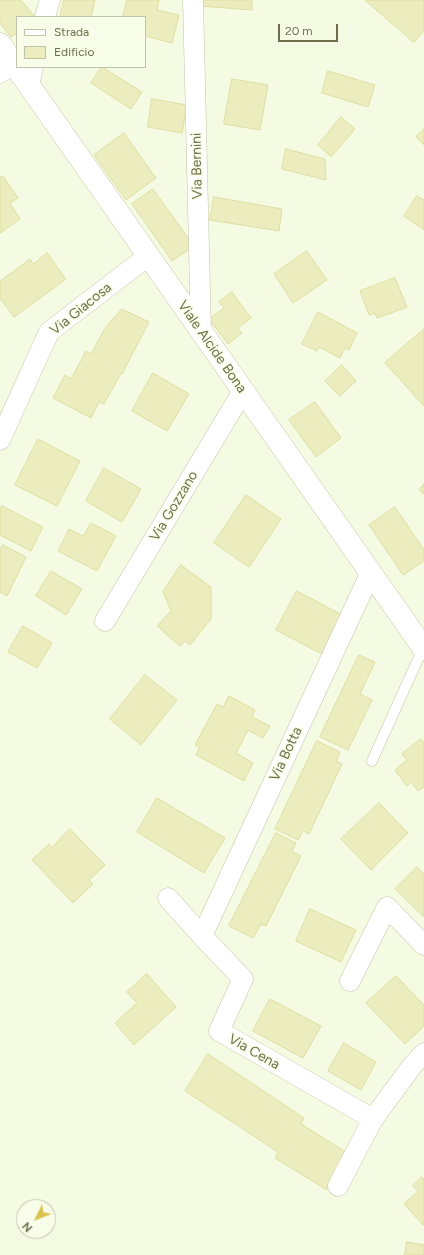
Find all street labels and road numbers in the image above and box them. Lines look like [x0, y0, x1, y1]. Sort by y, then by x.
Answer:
street label: Via Bernini [188, 133, 206, 199]
street label: Via Giacosa [47, 279, 115, 339]
street label: Viale Alcide Bona [174, 298, 250, 396]
street label: Via Gozzano [146, 468, 202, 544]
street label: Via Botta [266, 724, 306, 784]
street label: Via Cena [225, 1031, 283, 1073]

